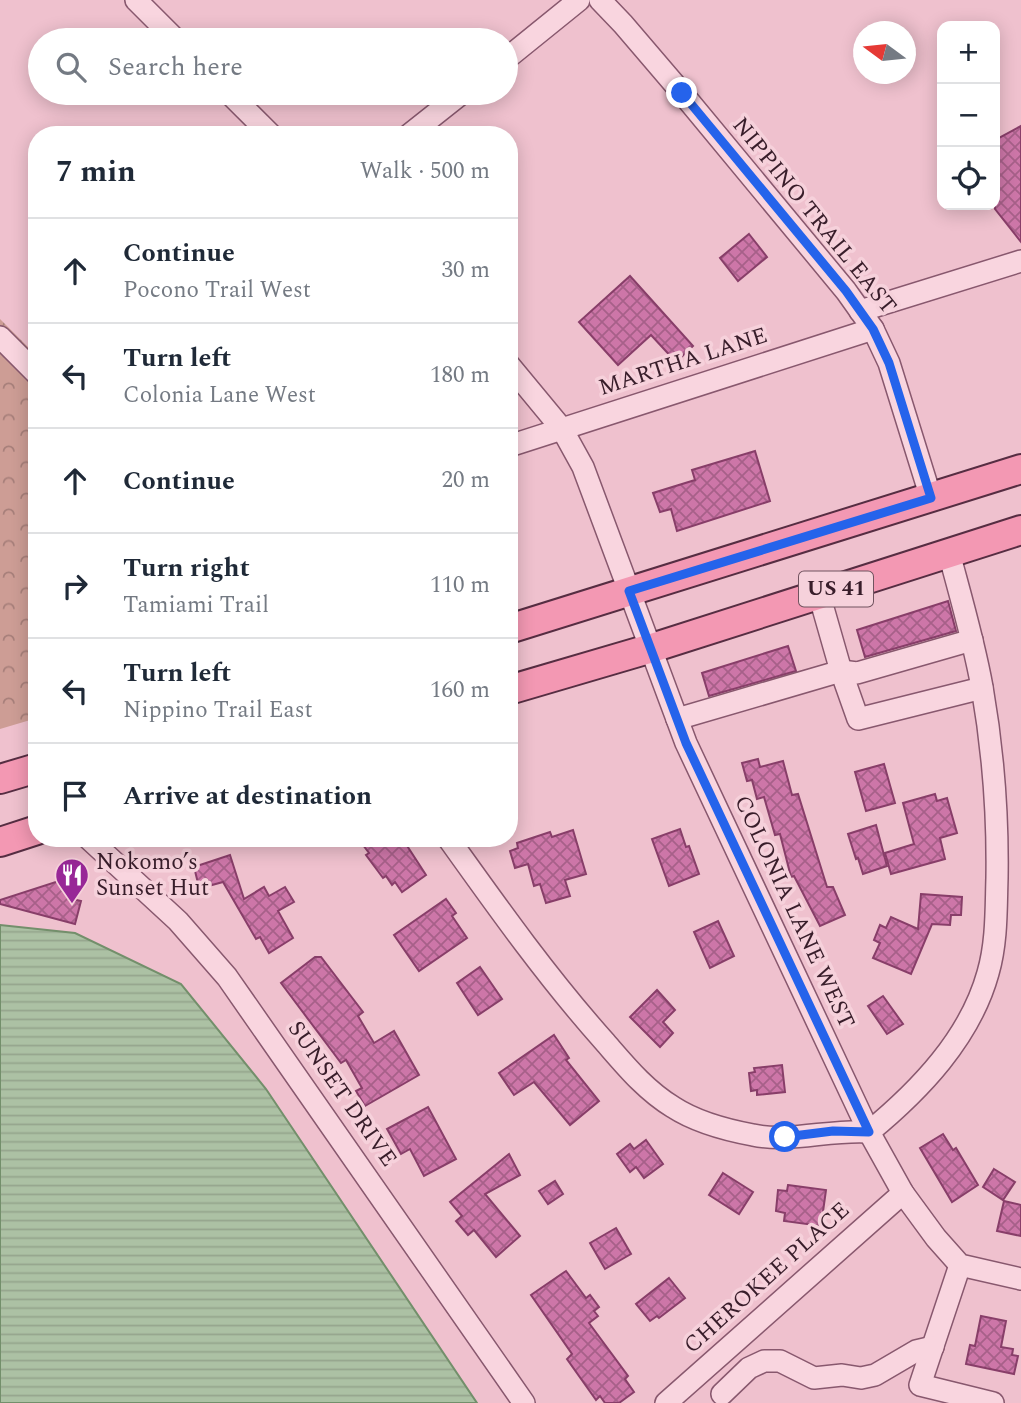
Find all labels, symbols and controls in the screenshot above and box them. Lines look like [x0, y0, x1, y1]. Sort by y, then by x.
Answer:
north arrow [853, 21, 916, 84]
map controls [937, 21, 1000, 210]
button: + [937, 21, 1000, 84]
search box [28, 28, 518, 105]
text: Search here [108, 47, 243, 87]
icon: search [52, 48, 90, 86]
route end [666, 77, 697, 108]
button: − [937, 84, 1000, 147]
street label: NIPPINO TRAIL EAST [723, 110, 905, 322]
button: locate [937, 147, 1000, 210]
text: 7 min [56, 149, 136, 195]
text: Walk · 500 m [360, 154, 490, 189]
text: Continue [123, 233, 235, 273]
icon: ahead [56, 252, 94, 290]
text: 30 m [441, 253, 490, 288]
text: Pocono Trail West [123, 273, 311, 308]
street label: MARTHA LANE [594, 318, 772, 406]
text: Turn left [123, 338, 231, 378]
icon: left [56, 357, 94, 395]
text: 180 m [430, 358, 490, 393]
text: Colonia Lane West [123, 378, 316, 413]
text: Continue [123, 461, 235, 501]
icon: ahead [56, 462, 94, 500]
text: 20 m [441, 463, 490, 498]
text: Turn right [123, 548, 250, 588]
icon: right [56, 567, 94, 605]
text: 110 m [430, 568, 490, 603]
road number: US 41 [799, 572, 873, 606]
text: Tamiami Trail [123, 588, 269, 623]
text: Turn left [123, 653, 231, 693]
icon: left [56, 672, 94, 710]
text: 160 m [430, 673, 490, 708]
text: Nippino Trail East [123, 693, 313, 728]
text: Arrive at destination [123, 776, 372, 816]
icon: arrive [56, 777, 94, 815]
street label: COLONIA LANE WEST [724, 790, 864, 1034]
place label: Nokomo’s Sunset Hut [96, 845, 209, 906]
restaurant icon: Nokomo’s Sunset Hut [53, 856, 91, 905]
street label: SUNSET DRIVE [278, 1014, 406, 1174]
route start [769, 1121, 800, 1152]
street label: CHEROKEE PLACE [676, 1194, 858, 1362]

